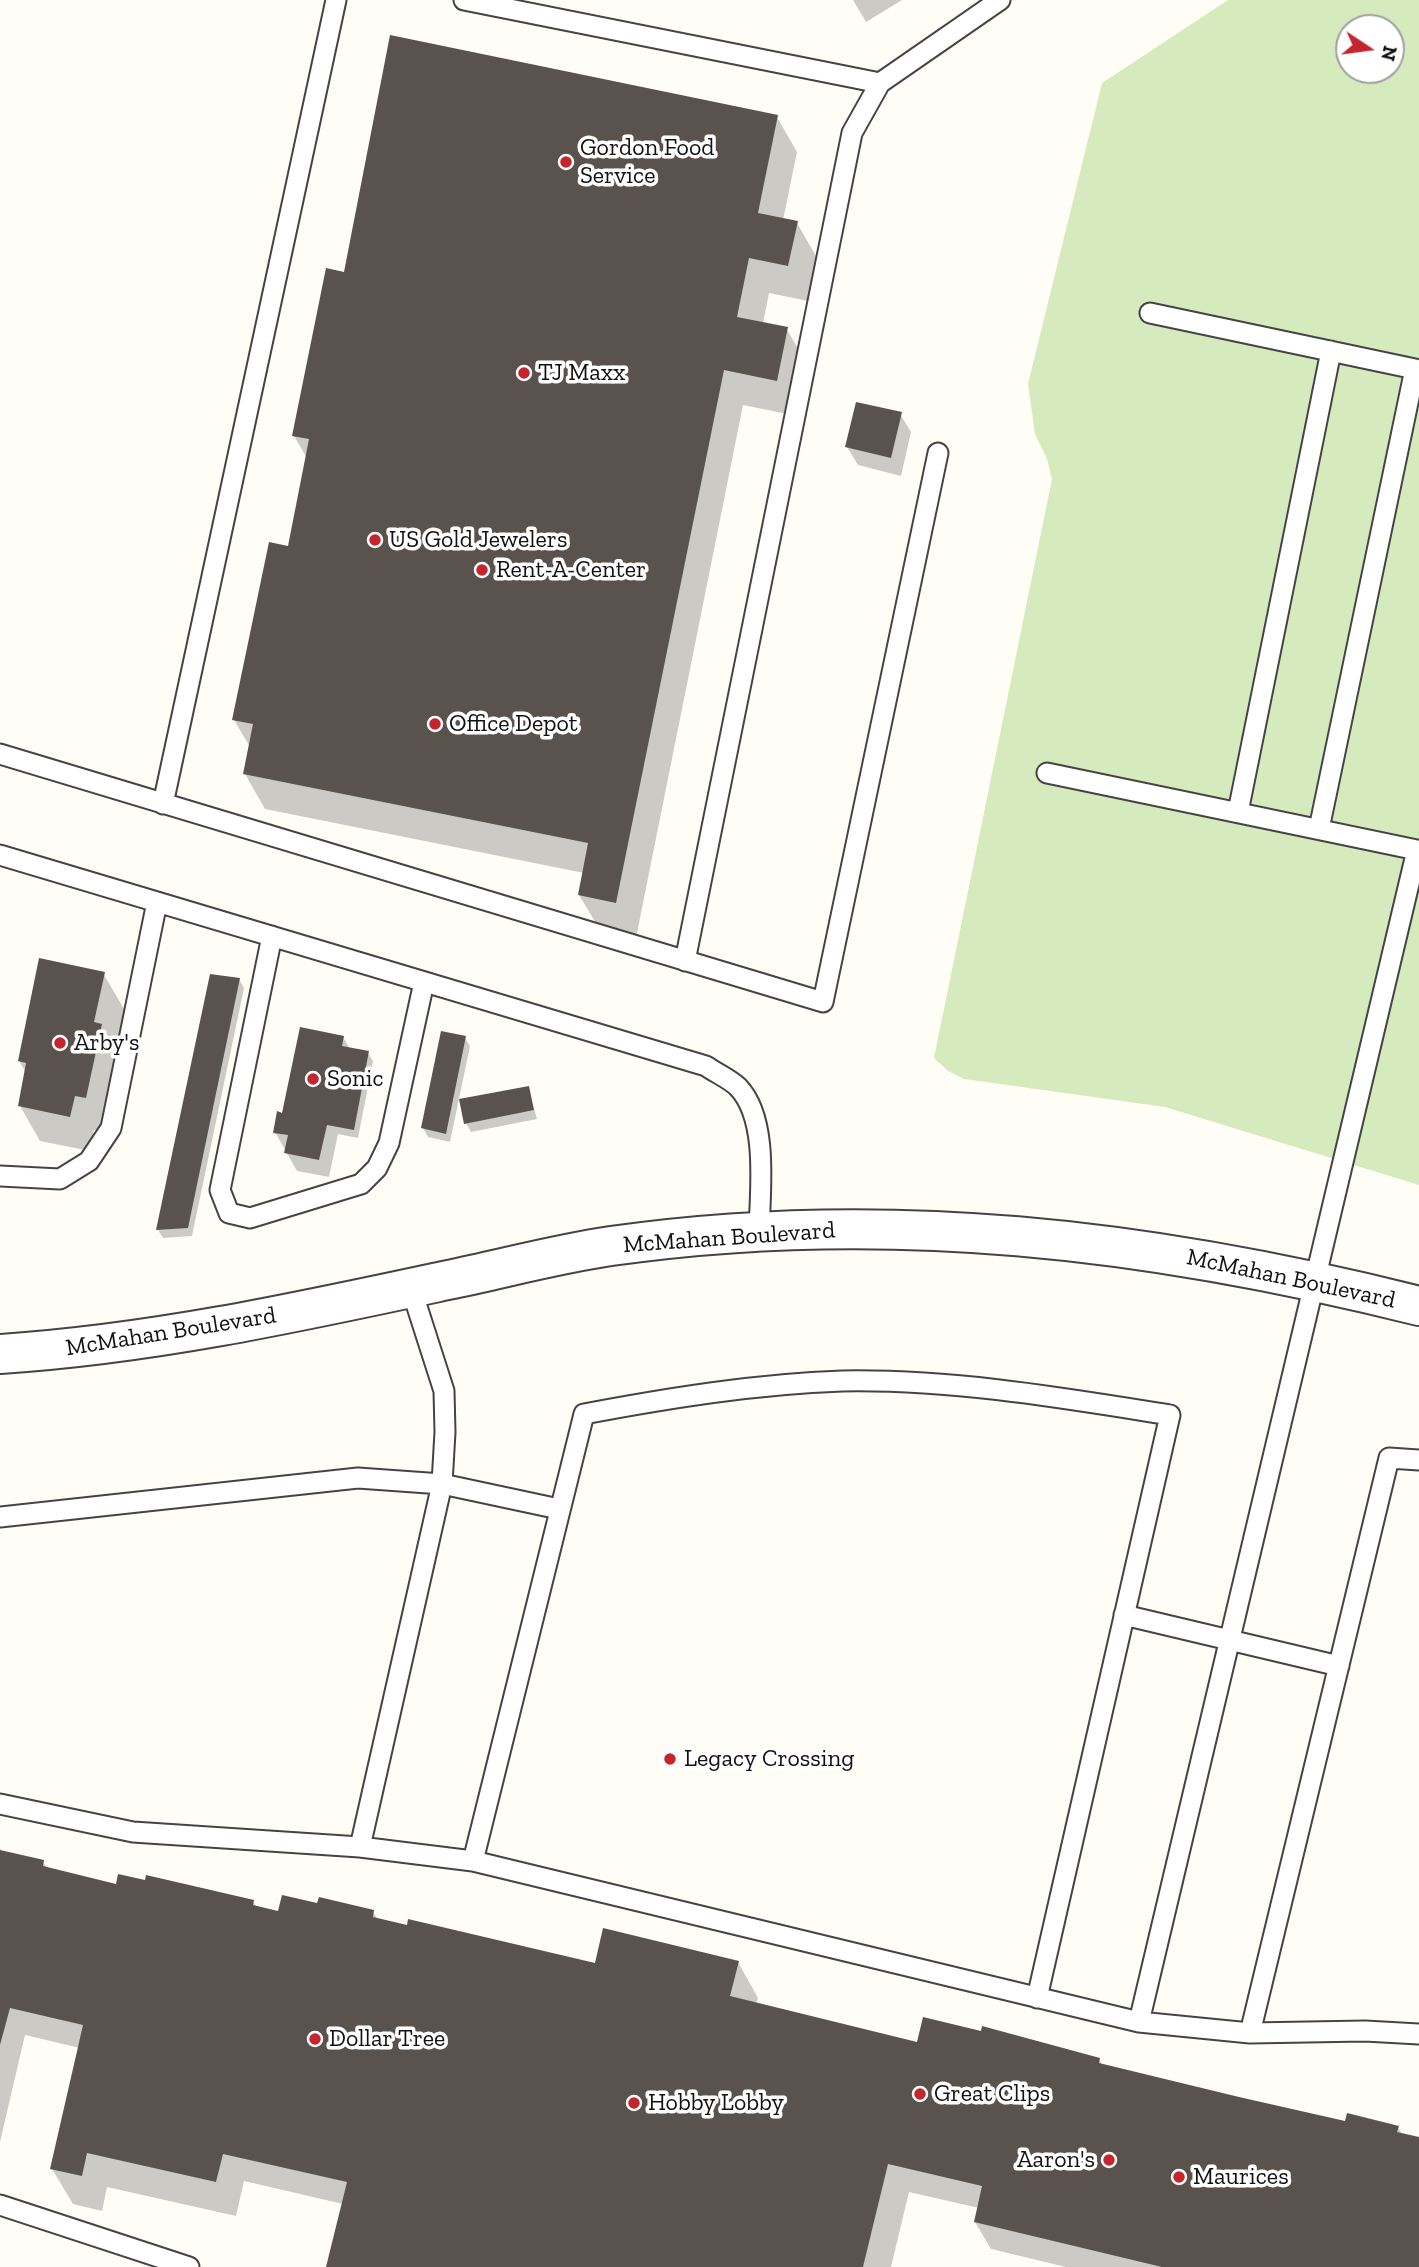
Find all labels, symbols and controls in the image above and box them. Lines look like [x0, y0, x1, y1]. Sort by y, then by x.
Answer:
north arrow [1335, 14, 1405, 84]
text: N [1376, 44, 1402, 63]
place label: Gordon Food Service [580, 134, 714, 190]
marker: Gordon Food Service [558, 154, 574, 170]
place label: TJ Maxx [538, 359, 625, 387]
marker: TJ Maxx [516, 365, 532, 381]
place label: US Gold Jewelers [389, 526, 567, 554]
marker: US Gold Jewelers [367, 532, 383, 548]
place label: Rent-A-Center [496, 556, 646, 584]
marker: Rent-A-Center [474, 562, 490, 578]
place label: Office Depot [449, 710, 578, 738]
marker: Office Depot [427, 716, 443, 732]
place label: Arby's [74, 1029, 139, 1057]
marker: Arby's [52, 1035, 68, 1051]
place label: Sonic [327, 1065, 384, 1093]
marker: Sonic [305, 1071, 321, 1087]
street label: McMahan Boulevard [622, 1216, 836, 1260]
street label: McMahan Boulevard [1184, 1243, 1398, 1315]
street label: McMahan Boulevard [64, 1301, 278, 1363]
place label: Legacy Crossing [684, 1745, 854, 1773]
marker: Legacy Crossing [662, 1751, 678, 1767]
place label: Dollar Tree [329, 2025, 445, 2053]
marker: Dollar Tree [307, 2031, 323, 2047]
place label: Great Clips [934, 2080, 1050, 2108]
marker: Great Clips [912, 2086, 928, 2102]
place label: Hobby Lobby [648, 2089, 784, 2117]
marker: Hobby Lobby [626, 2095, 642, 2111]
place label: Aaron's [1017, 2146, 1095, 2174]
marker: Aaron's [1101, 2152, 1117, 2168]
place label: Maurices [1193, 2163, 1289, 2191]
marker: Maurices [1171, 2169, 1187, 2185]

